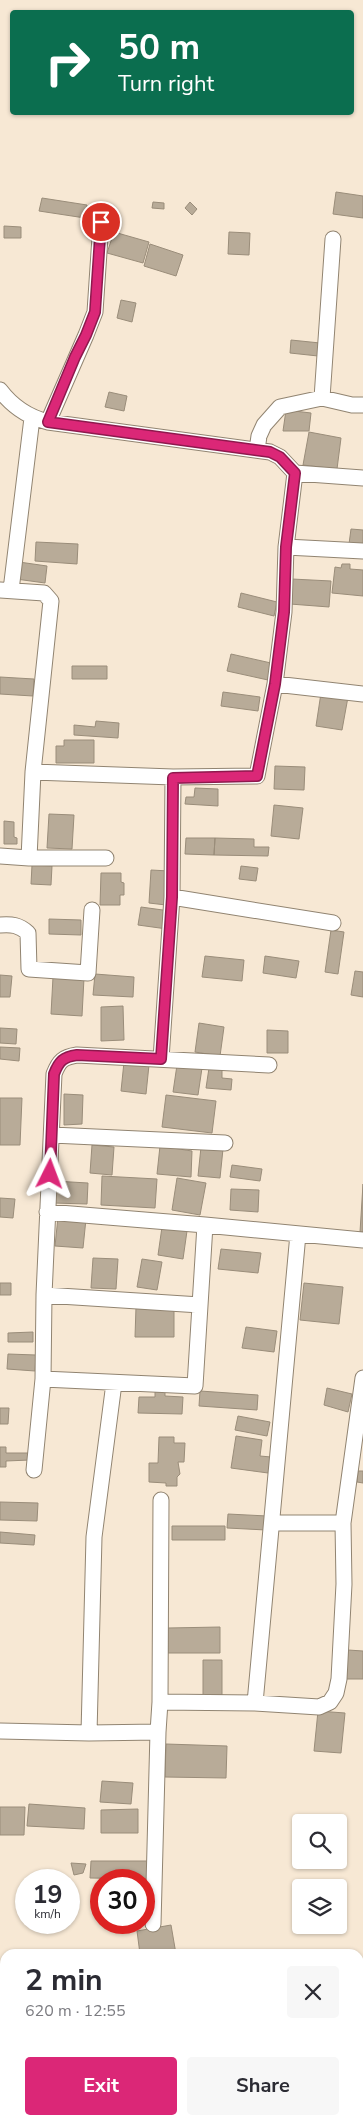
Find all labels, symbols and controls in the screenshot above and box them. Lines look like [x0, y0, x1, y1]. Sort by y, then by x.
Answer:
text: 50 m [118, 24, 200, 71]
icon: right [35, 30, 100, 95]
text: Turn right [118, 69, 214, 99]
pin [80, 201, 122, 243]
icon: arrive [87, 208, 115, 236]
position arrow [23, 1147, 75, 1199]
map controls [292, 1814, 347, 1934]
button: search [292, 1814, 347, 1869]
speed limit sign: 30 [90, 1869, 155, 1934]
text: 19 [32, 1878, 63, 1912]
button: layers [292, 1879, 347, 1934]
text: km/h [34, 1906, 61, 1922]
text: 2 min [25, 1960, 103, 2001]
button: close [287, 1966, 339, 2018]
text: 620 m · 12:55 [25, 2000, 126, 2022]
button: Exit [25, 2057, 177, 2115]
button: Share [187, 2057, 339, 2115]

